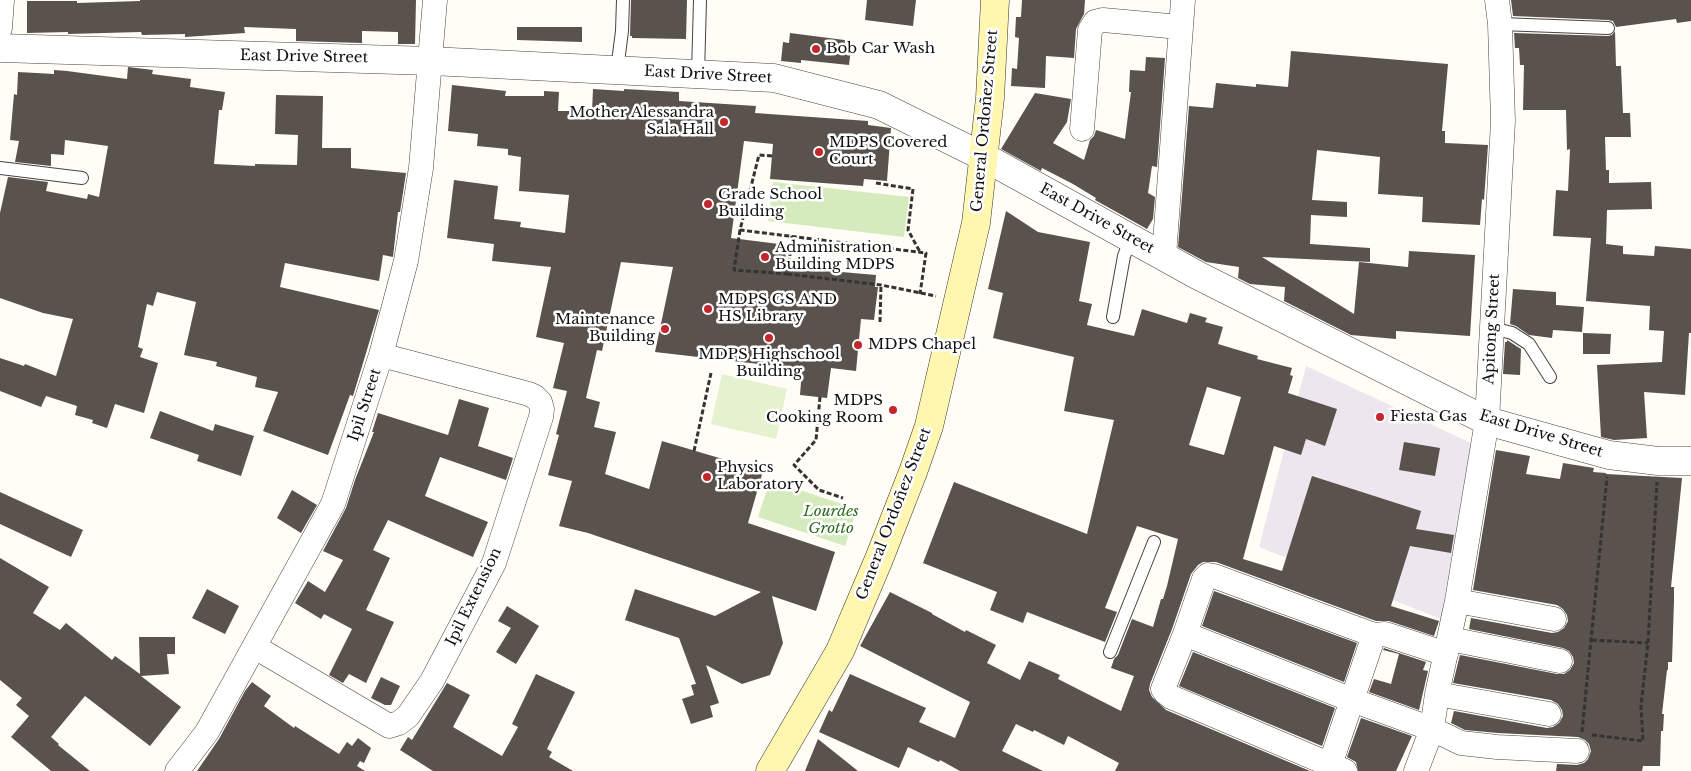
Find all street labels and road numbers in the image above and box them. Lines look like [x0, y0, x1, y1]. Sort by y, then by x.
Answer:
street label: General Ordoñez Street [968, 29, 1002, 213]
street label: East Drive Street [240, 47, 368, 67]
street label: East Drive Street [643, 63, 773, 87]
street label: East Drive Street [1037, 180, 1157, 258]
street label: Apitong Street [1480, 273, 1504, 385]
street label: Ipil Street [345, 366, 385, 444]
street label: East Drive Street [1477, 407, 1605, 461]
street label: General Ordoñez Street [853, 425, 935, 603]
street label: Ipil Extension [442, 545, 506, 649]

